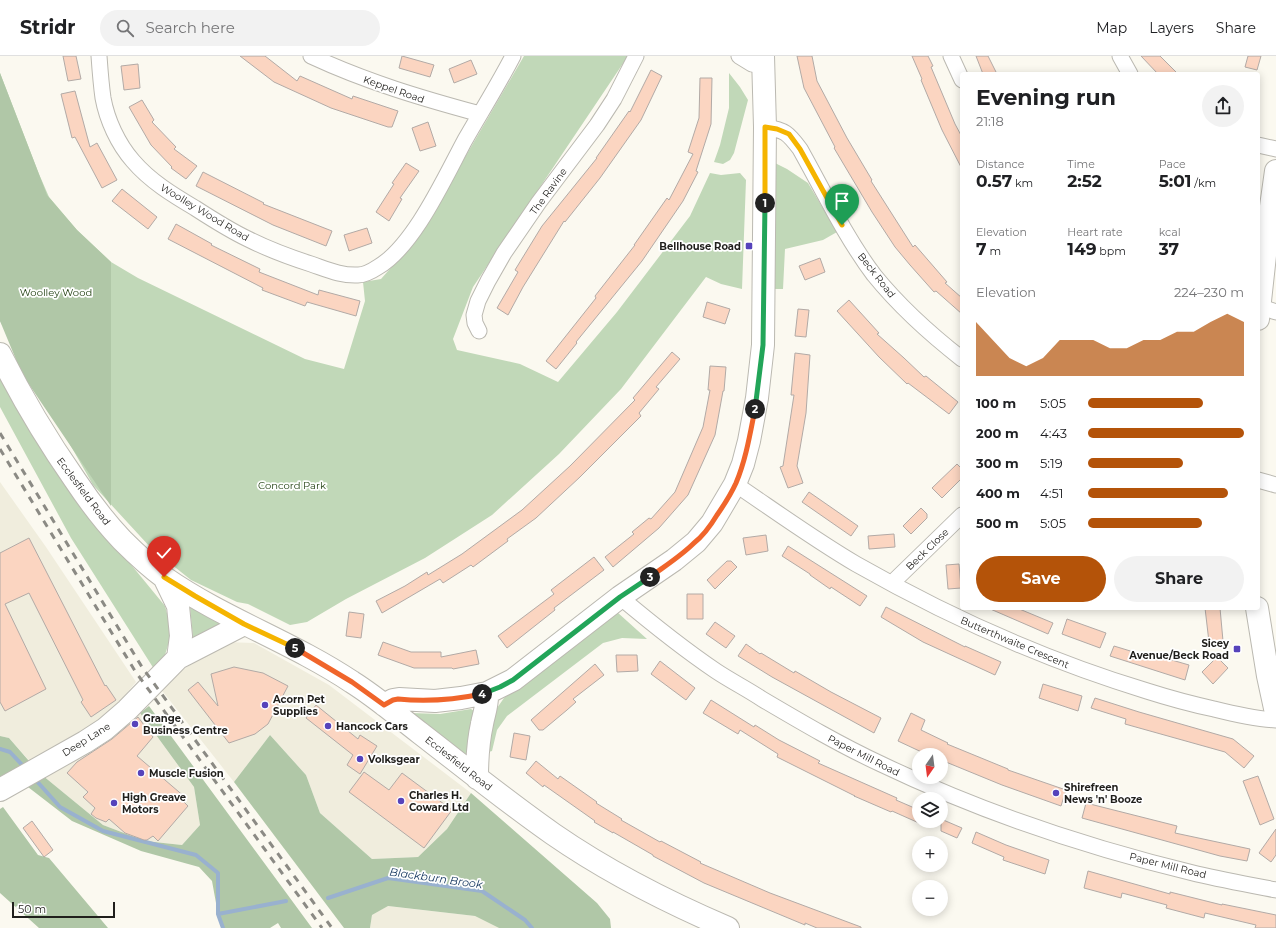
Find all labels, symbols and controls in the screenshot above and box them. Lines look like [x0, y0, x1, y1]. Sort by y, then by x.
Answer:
search box [100, 10, 380, 46]
text: Stridr [20, 16, 76, 39]
icon: search [114, 17, 136, 39]
text: Search here [146, 18, 235, 37]
text: Map [1096, 19, 1127, 37]
text: Layers [1149, 19, 1194, 37]
text: Share [1216, 19, 1256, 37]
street label: Keppel Road [361, 73, 426, 106]
text: Evening run [976, 84, 1116, 111]
button: share [1202, 85, 1244, 127]
text: 21:18 [976, 113, 1004, 129]
text: Distance [976, 157, 1024, 171]
text: Time [1067, 157, 1095, 171]
text: Pace [1159, 157, 1186, 171]
street label: The Ravine [527, 165, 570, 217]
text: 0.57 [976, 171, 1012, 191]
text: 2:52 [1067, 171, 1102, 191]
text: 5:01 [1159, 171, 1191, 191]
text: km [1012, 176, 1033, 190]
text: /km [1191, 176, 1216, 190]
street label: Woolley Wood Road [158, 181, 251, 244]
pin [825, 184, 859, 225]
icon: arrive [831, 190, 853, 212]
pin: 1 [755, 193, 775, 213]
text: 1 [763, 196, 767, 210]
text: Elevation [976, 225, 1027, 239]
text: Heart rate [1067, 225, 1123, 239]
text: kcal [1159, 225, 1181, 239]
text: 7 [976, 239, 987, 259]
text: 149 [1067, 239, 1096, 259]
text: 37 [1159, 239, 1179, 259]
place label: Bellhouse Road [659, 240, 741, 253]
marker: Bellhouse Road [744, 241, 754, 251]
text: m [987, 244, 1001, 258]
text: bpm [1096, 244, 1126, 258]
street label: Beck Road [855, 250, 898, 301]
text: Elevation [976, 284, 1036, 300]
text: 224–230 m [1174, 284, 1244, 300]
park label: Woolley Wood [20, 286, 92, 299]
text: 100 m [976, 395, 1016, 411]
text: 5:05 [1040, 395, 1066, 411]
pin: 2 [745, 399, 765, 419]
text: 2 [752, 402, 758, 416]
text: 200 m [976, 425, 1019, 441]
text: 4:43 [1040, 425, 1067, 441]
street label: Ecclesfield Road [54, 455, 113, 528]
text: 300 m [976, 455, 1019, 471]
text: 5:19 [1040, 455, 1063, 471]
park label: Concord Park [258, 479, 326, 492]
text: 400 m [976, 485, 1020, 501]
text: 4:51 [1040, 485, 1063, 501]
text: 500 m [976, 515, 1019, 531]
text: 5:05 [1040, 515, 1066, 531]
street label: Beck Close [903, 526, 952, 573]
pin [147, 536, 181, 577]
icon: check [153, 542, 175, 564]
button: Save [976, 556, 1106, 602]
button: Share [1114, 556, 1244, 602]
pin: 3 [640, 567, 660, 587]
text: 3 [647, 570, 653, 584]
street label: Butterthwaite Crescent [958, 614, 1071, 671]
place label: Sicey Avenue/Beck Road [1128, 637, 1230, 662]
pin: 5 [285, 638, 305, 658]
text: 5 [292, 641, 298, 655]
marker: Sicey Avenue/Beck Road [1232, 644, 1242, 654]
pin: 4 [472, 684, 492, 704]
text: 4 [478, 687, 486, 701]
place label: Acorn Pet Supplies [272, 693, 326, 718]
marker: Acorn Pet Supplies [260, 700, 270, 710]
place label: Grange Business Centre [143, 712, 228, 737]
marker: Grange Business Centre [130, 719, 140, 729]
street label: Deep Lane [60, 720, 113, 759]
place label: Hancock Cars [336, 720, 409, 733]
marker: Hancock Cars [323, 721, 333, 731]
street label: Paper Mill Road [826, 732, 902, 779]
street label: Ecclesfield Road [423, 733, 495, 794]
north arrow [912, 748, 948, 784]
map controls [912, 748, 948, 916]
place label: Volksgear [367, 753, 420, 766]
marker: Volksgear [355, 754, 365, 764]
place label: Muscle Fusion [149, 767, 224, 780]
marker: Muscle Fusion [136, 768, 146, 778]
place label: Shirefreen News 'n' Booze [1064, 781, 1142, 806]
marker: Shirefreen News 'n' Booze [1051, 788, 1061, 798]
place label: Charles H. Coward Ltd [409, 789, 469, 814]
place label: High Greave Motors [122, 791, 186, 816]
button: layers [912, 792, 948, 828]
marker: Charles H. Coward Ltd [396, 796, 406, 806]
marker: High Greave Motors [109, 798, 119, 808]
button: + [912, 836, 948, 872]
street label: Paper Mill Road [1128, 850, 1208, 881]
water label: Blackburn Brook [389, 865, 484, 892]
button: − [912, 880, 948, 916]
scale bar [12, 900, 115, 919]
text: 50 m [18, 902, 46, 916]

